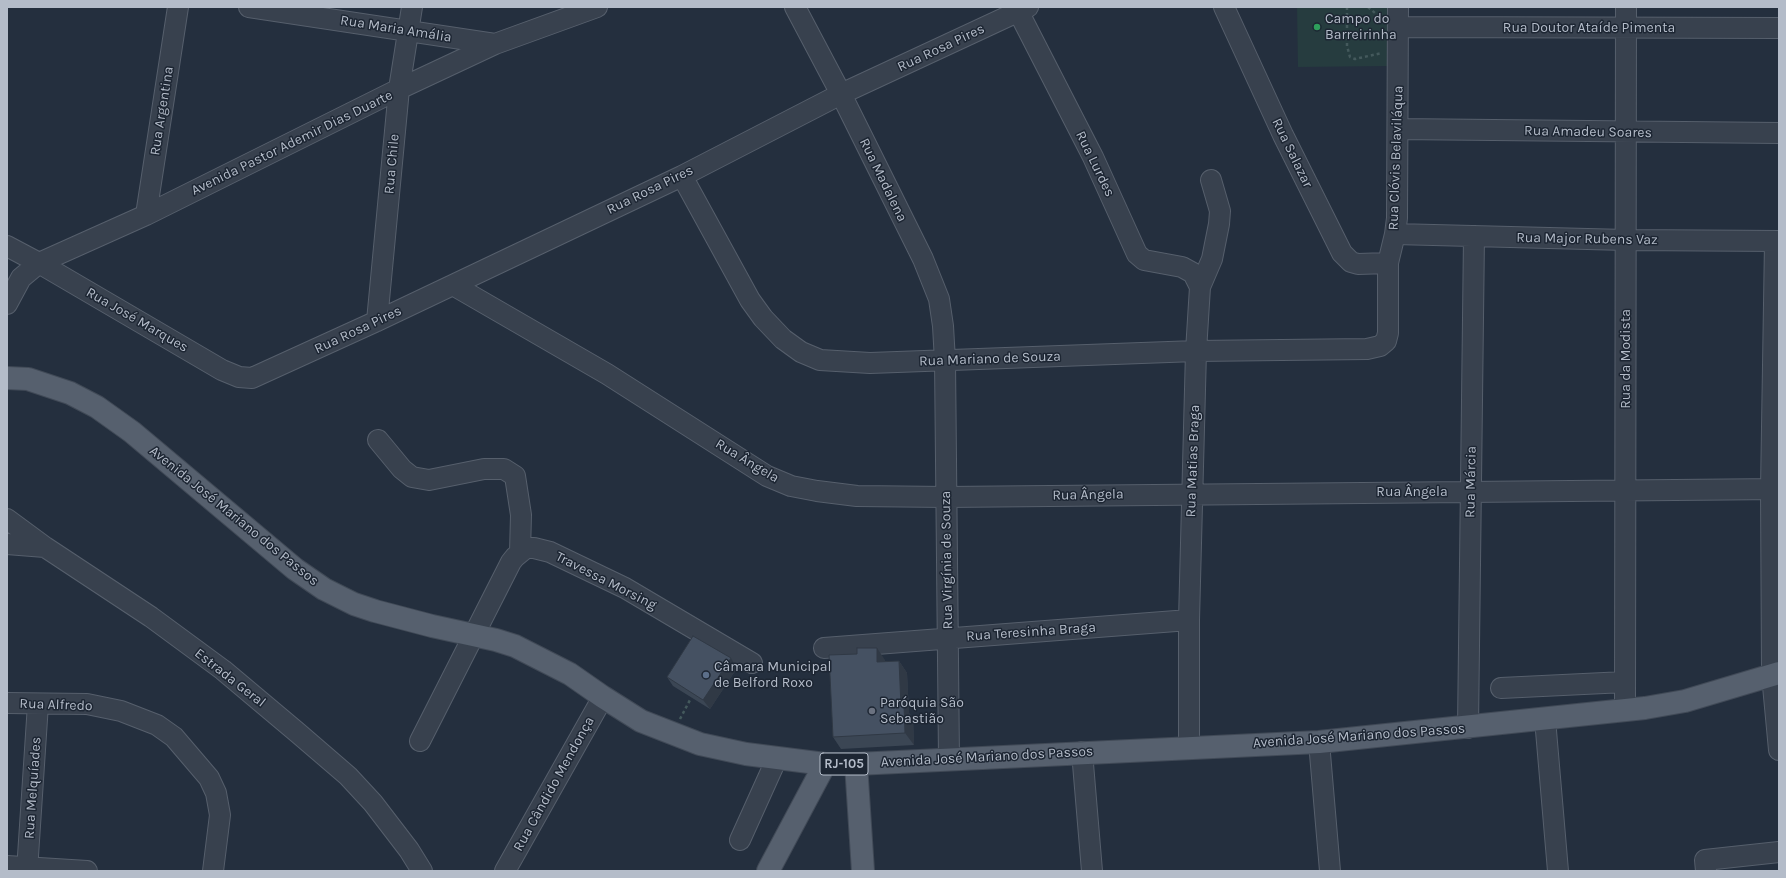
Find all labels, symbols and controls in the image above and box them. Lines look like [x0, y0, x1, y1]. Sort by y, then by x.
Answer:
place label: Campo do Barreirinha [1325, 11, 1397, 44]
street label: Rua Maria Amália [339, 12, 453, 46]
street label: Rua Rosa Pires [895, 20, 987, 76]
street label: Rua Doutor Ataíde Pimenta [1503, 20, 1675, 36]
marker: Campo do Barreirinha [1312, 22, 1322, 32]
street label: Rua Argentina [147, 65, 177, 157]
street label: Rua Clóvis Belaviláqua [1385, 85, 1407, 231]
street label: Avenida Pastor Ademir Dias Duarte [189, 87, 395, 199]
street label: Rua Salazar [1268, 115, 1316, 191]
street label: Rua Amadeu Soares [1524, 122, 1652, 142]
street label: Rua Lurdes [1072, 128, 1118, 200]
street label: Rua Chile [381, 133, 403, 195]
street label: Rua Madalena [856, 135, 910, 225]
street label: Rua Rosa Pires [604, 162, 696, 218]
street label: Rua Major Rubens Vaz [1516, 229, 1658, 249]
street label: Rua José Marques [83, 284, 191, 356]
street label: Rua Rosa Pires [312, 302, 404, 358]
street label: Rua da Modista [1618, 309, 1634, 409]
street label: Rua Mariano de Souza [919, 348, 1061, 370]
street label: Rua Matias Braga [1183, 404, 1203, 518]
street label: Rua Ângela [712, 435, 782, 487]
street label: Avenida José Mariano dos Passos [146, 443, 322, 589]
street label: Rua Márcia [1462, 446, 1480, 518]
street label: Rua Ângela [1376, 484, 1448, 500]
street label: Rua Ângela [1052, 486, 1124, 504]
street label: Rua Virgínia de Souza [937, 491, 957, 629]
street label: Travessa Morsing [553, 548, 659, 614]
street label: Rua Teresinha Braga [966, 619, 1096, 645]
street label: Estrada Geral [191, 645, 269, 711]
place label: Câmara Municipal de Belford Roxo [714, 659, 831, 692]
marker: Câmara Municipal de Belford Roxo [701, 670, 711, 680]
street label: Rua Alfredo [19, 695, 93, 715]
place label: Paróquia São Sebastião [880, 695, 964, 728]
marker: Paróquia São Sebastião [867, 706, 877, 716]
street label: Rua Cândido Mendonça [510, 714, 598, 854]
street label: Avenida José Mariano dos Passos [1252, 720, 1466, 752]
street label: Rua Melquíades [21, 736, 45, 840]
street label: Avenida José Mariano dos Passos [880, 743, 1094, 771]
road number: RJ-105 [820, 753, 868, 775]

